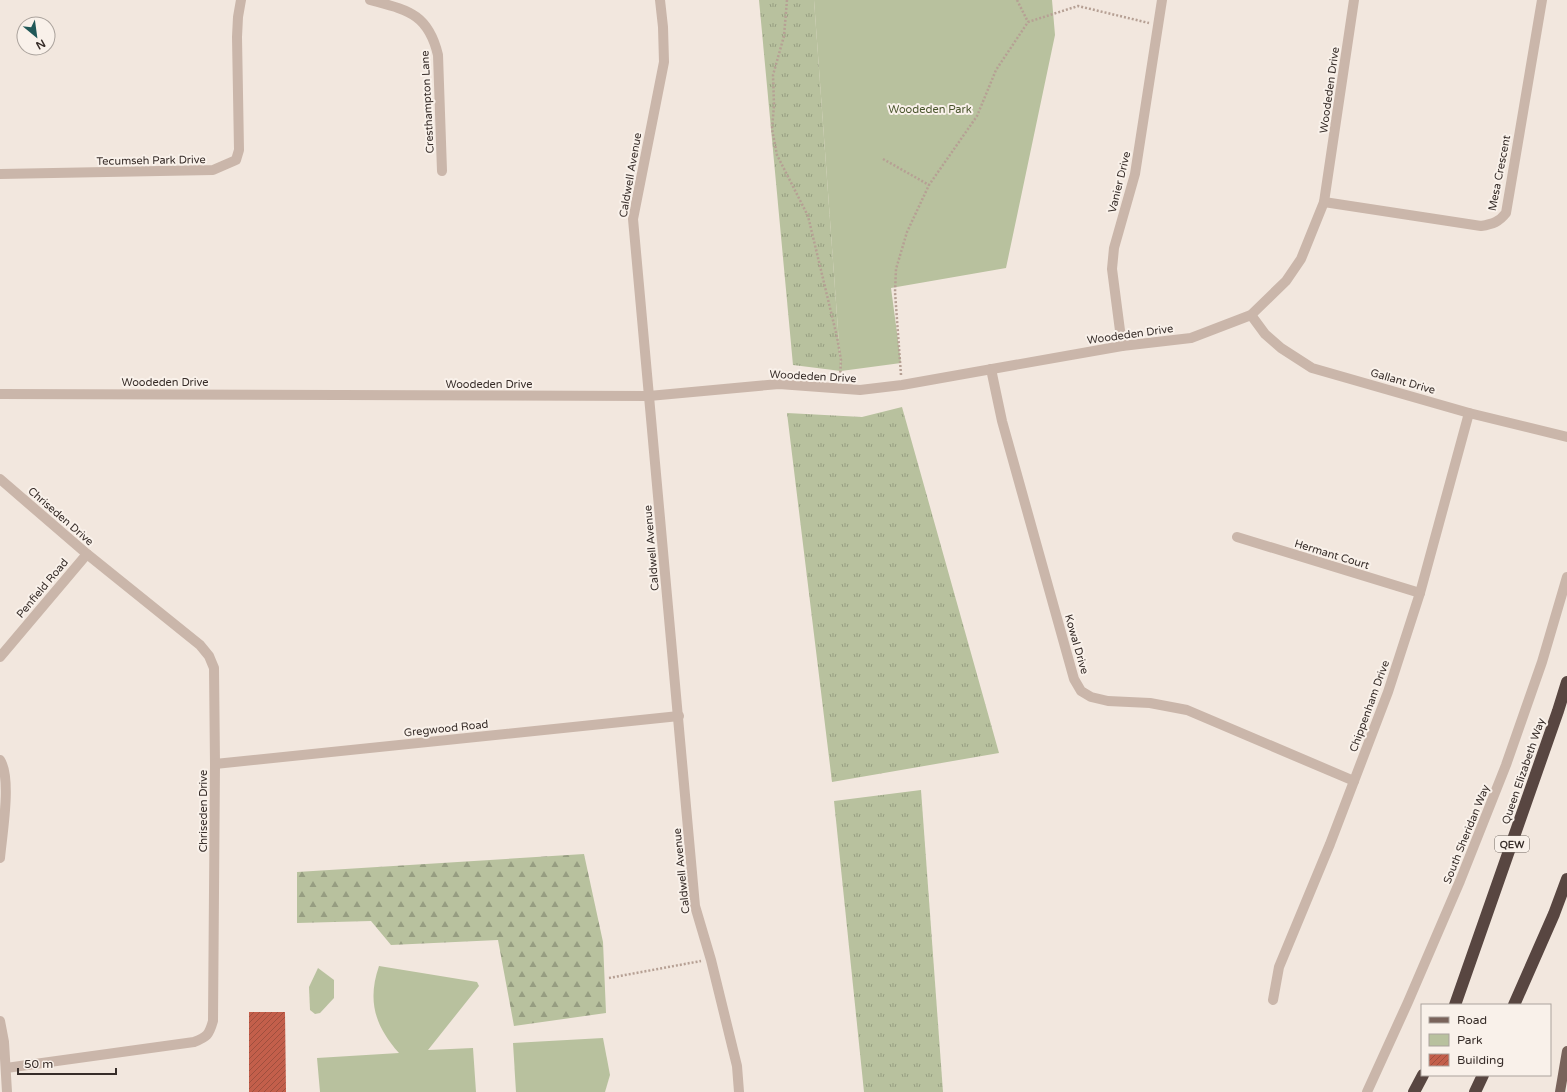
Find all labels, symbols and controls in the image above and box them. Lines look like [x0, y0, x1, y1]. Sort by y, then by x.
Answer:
north arrow [16, 16, 56, 56]
text: N [34, 36, 48, 52]
street label: Woodeden Drive [1317, 46, 1342, 134]
street label: Cresthampton Lane [418, 50, 437, 154]
park label: Woodeden Park [888, 103, 972, 116]
street label: Caldwell Avenue [617, 132, 644, 219]
street label: Mesa Crescent [1486, 134, 1513, 212]
street label: Vanier Drive [1106, 150, 1133, 214]
street label: Tecumseh Park Drive [96, 153, 206, 168]
street label: Woodeden Drive [1086, 322, 1174, 347]
street label: Gallant Drive [1369, 366, 1437, 397]
street label: Woodeden Drive [769, 368, 857, 385]
street label: Woodeden Drive [122, 376, 209, 389]
street label: Woodeden Drive [446, 378, 533, 391]
street label: Chriseden Drive [25, 484, 96, 548]
street label: Caldwell Avenue [641, 505, 662, 591]
street label: Hermant Court [1293, 537, 1371, 572]
street label: Penfield Road [14, 556, 71, 621]
street label: Kowal Drive [1062, 613, 1091, 675]
street label: Chippenham Drive [1347, 658, 1392, 754]
street label: Queen Elizabeth Way [1499, 716, 1548, 826]
street label: Gregwood Road [403, 718, 489, 739]
street label: Chriseden Drive [197, 770, 210, 852]
street label: South Sheridan Way [1441, 783, 1492, 886]
street label: Caldwell Avenue [671, 827, 692, 914]
road number: QEW [1495, 836, 1529, 852]
legend [1421, 1004, 1551, 1076]
text: Road [1457, 1013, 1487, 1027]
text: Park [1457, 1033, 1483, 1047]
scale bar [18, 1050, 116, 1076]
text: Building [1457, 1053, 1504, 1067]
text: 50 m [24, 1057, 53, 1071]

